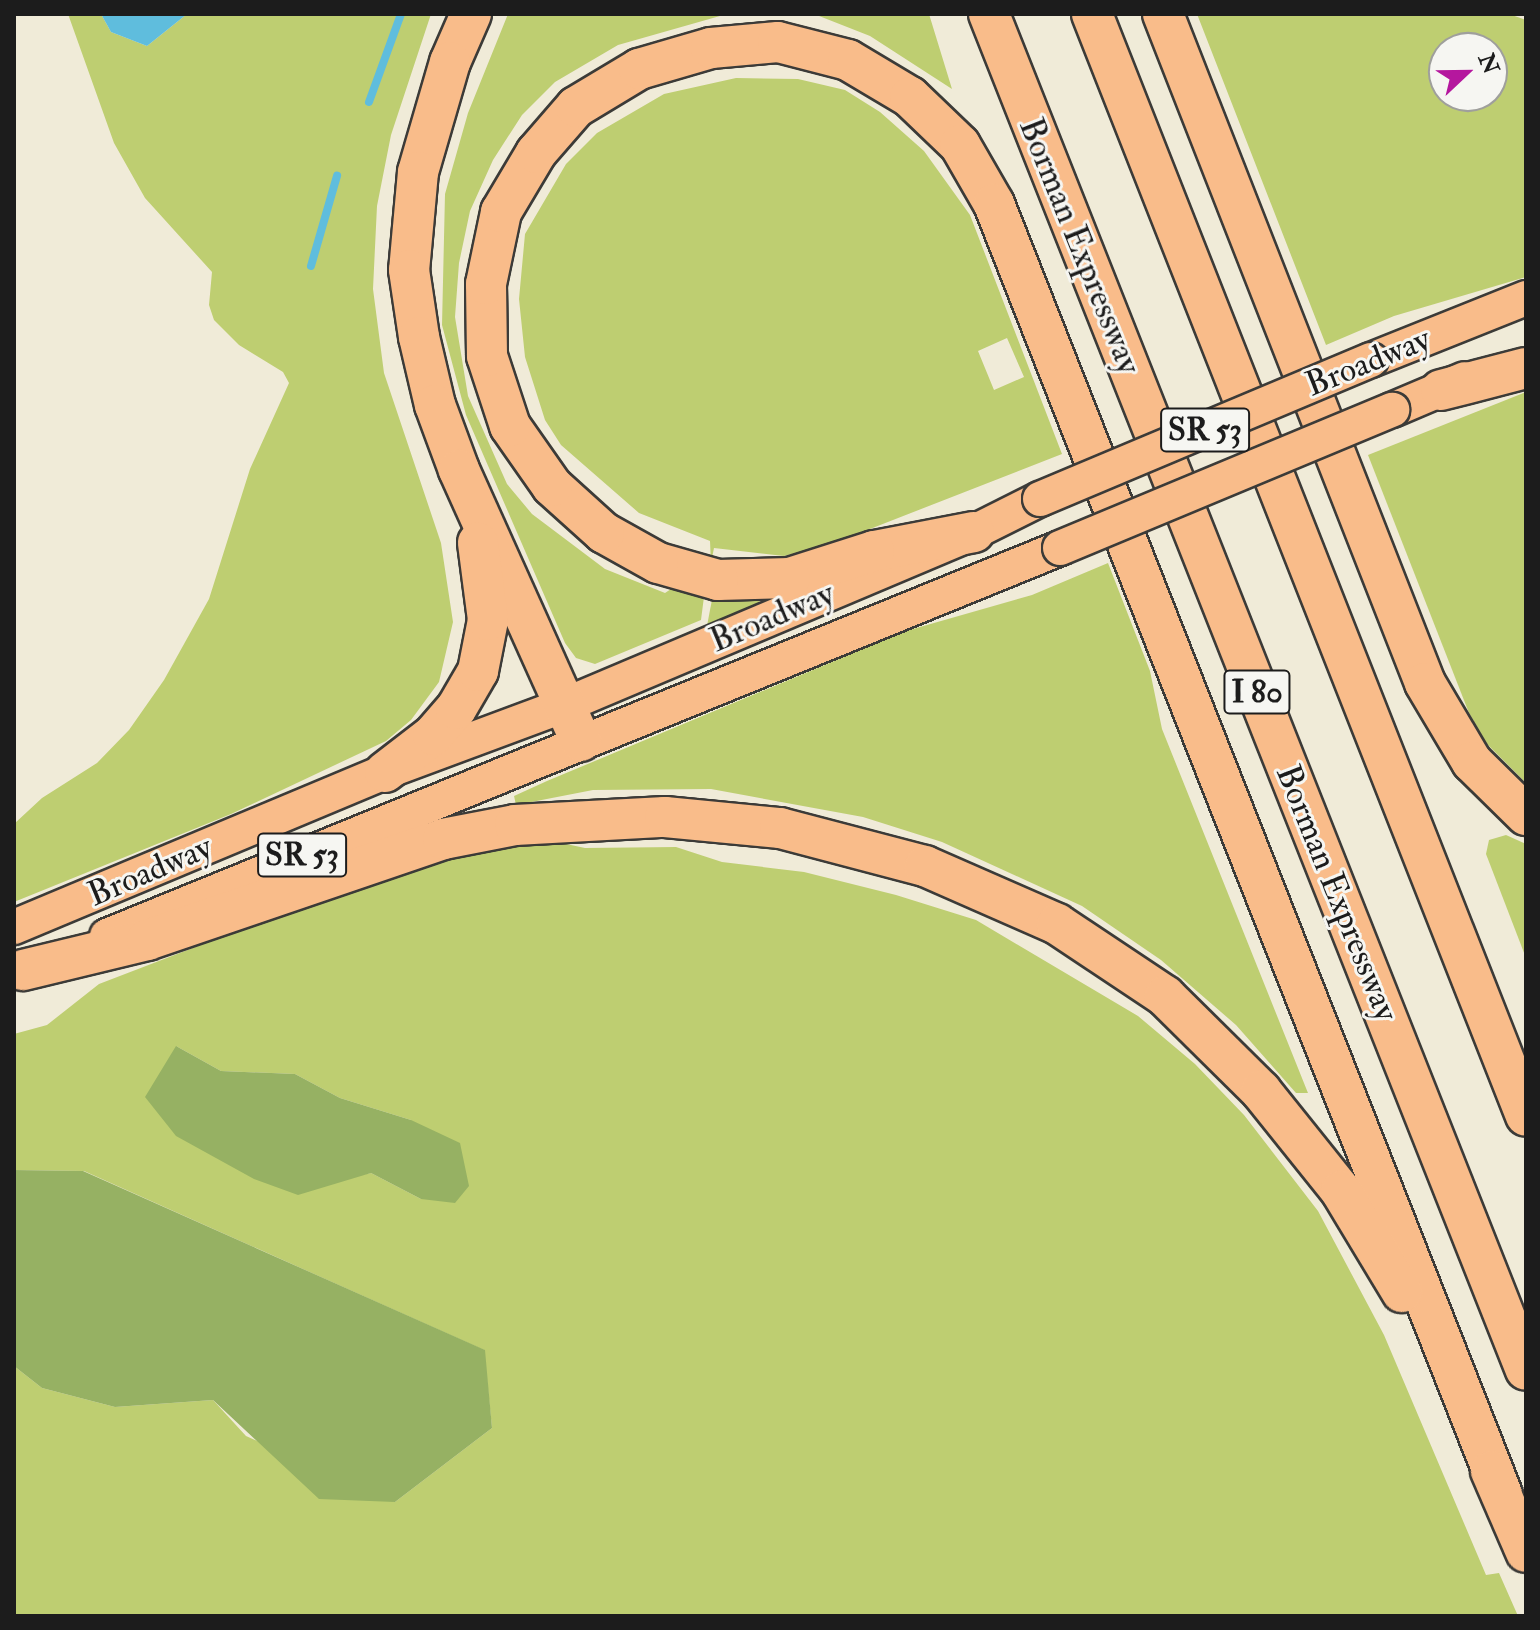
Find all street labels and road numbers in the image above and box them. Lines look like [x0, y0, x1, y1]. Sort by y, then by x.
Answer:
street label: Borman Expressway [1010, 112, 1150, 380]
street label: Broadway [1300, 319, 1436, 405]
road number: SR 53 [1159, 402, 1251, 458]
street label: Broadway [704, 573, 840, 661]
road number: I 80 [1223, 664, 1291, 720]
street label: Borman Expressway [1267, 759, 1407, 1027]
street label: Broadway [82, 827, 218, 915]
road number: SR 53 [256, 827, 348, 883]

